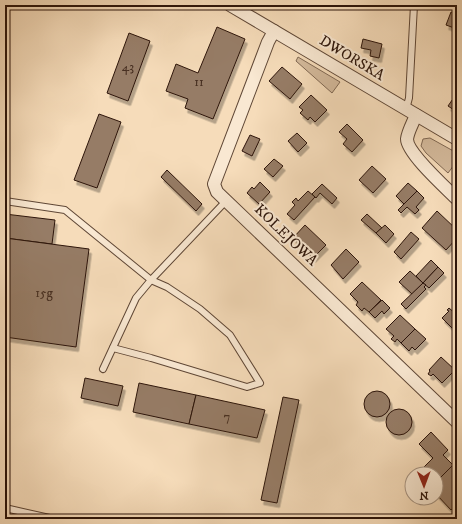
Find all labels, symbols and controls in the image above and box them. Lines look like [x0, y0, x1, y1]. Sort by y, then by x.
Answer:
street label: DWORSKA [316, 31, 389, 85]
house number: 43 [122, 59, 134, 75]
house number: 11 [194, 74, 204, 90]
street label: KOLEJOWA [250, 200, 322, 270]
house number: 15g [35, 285, 53, 301]
house number: 7 [224, 409, 231, 425]
north arrow [404, 466, 444, 506]
text: N [420, 488, 429, 502]

